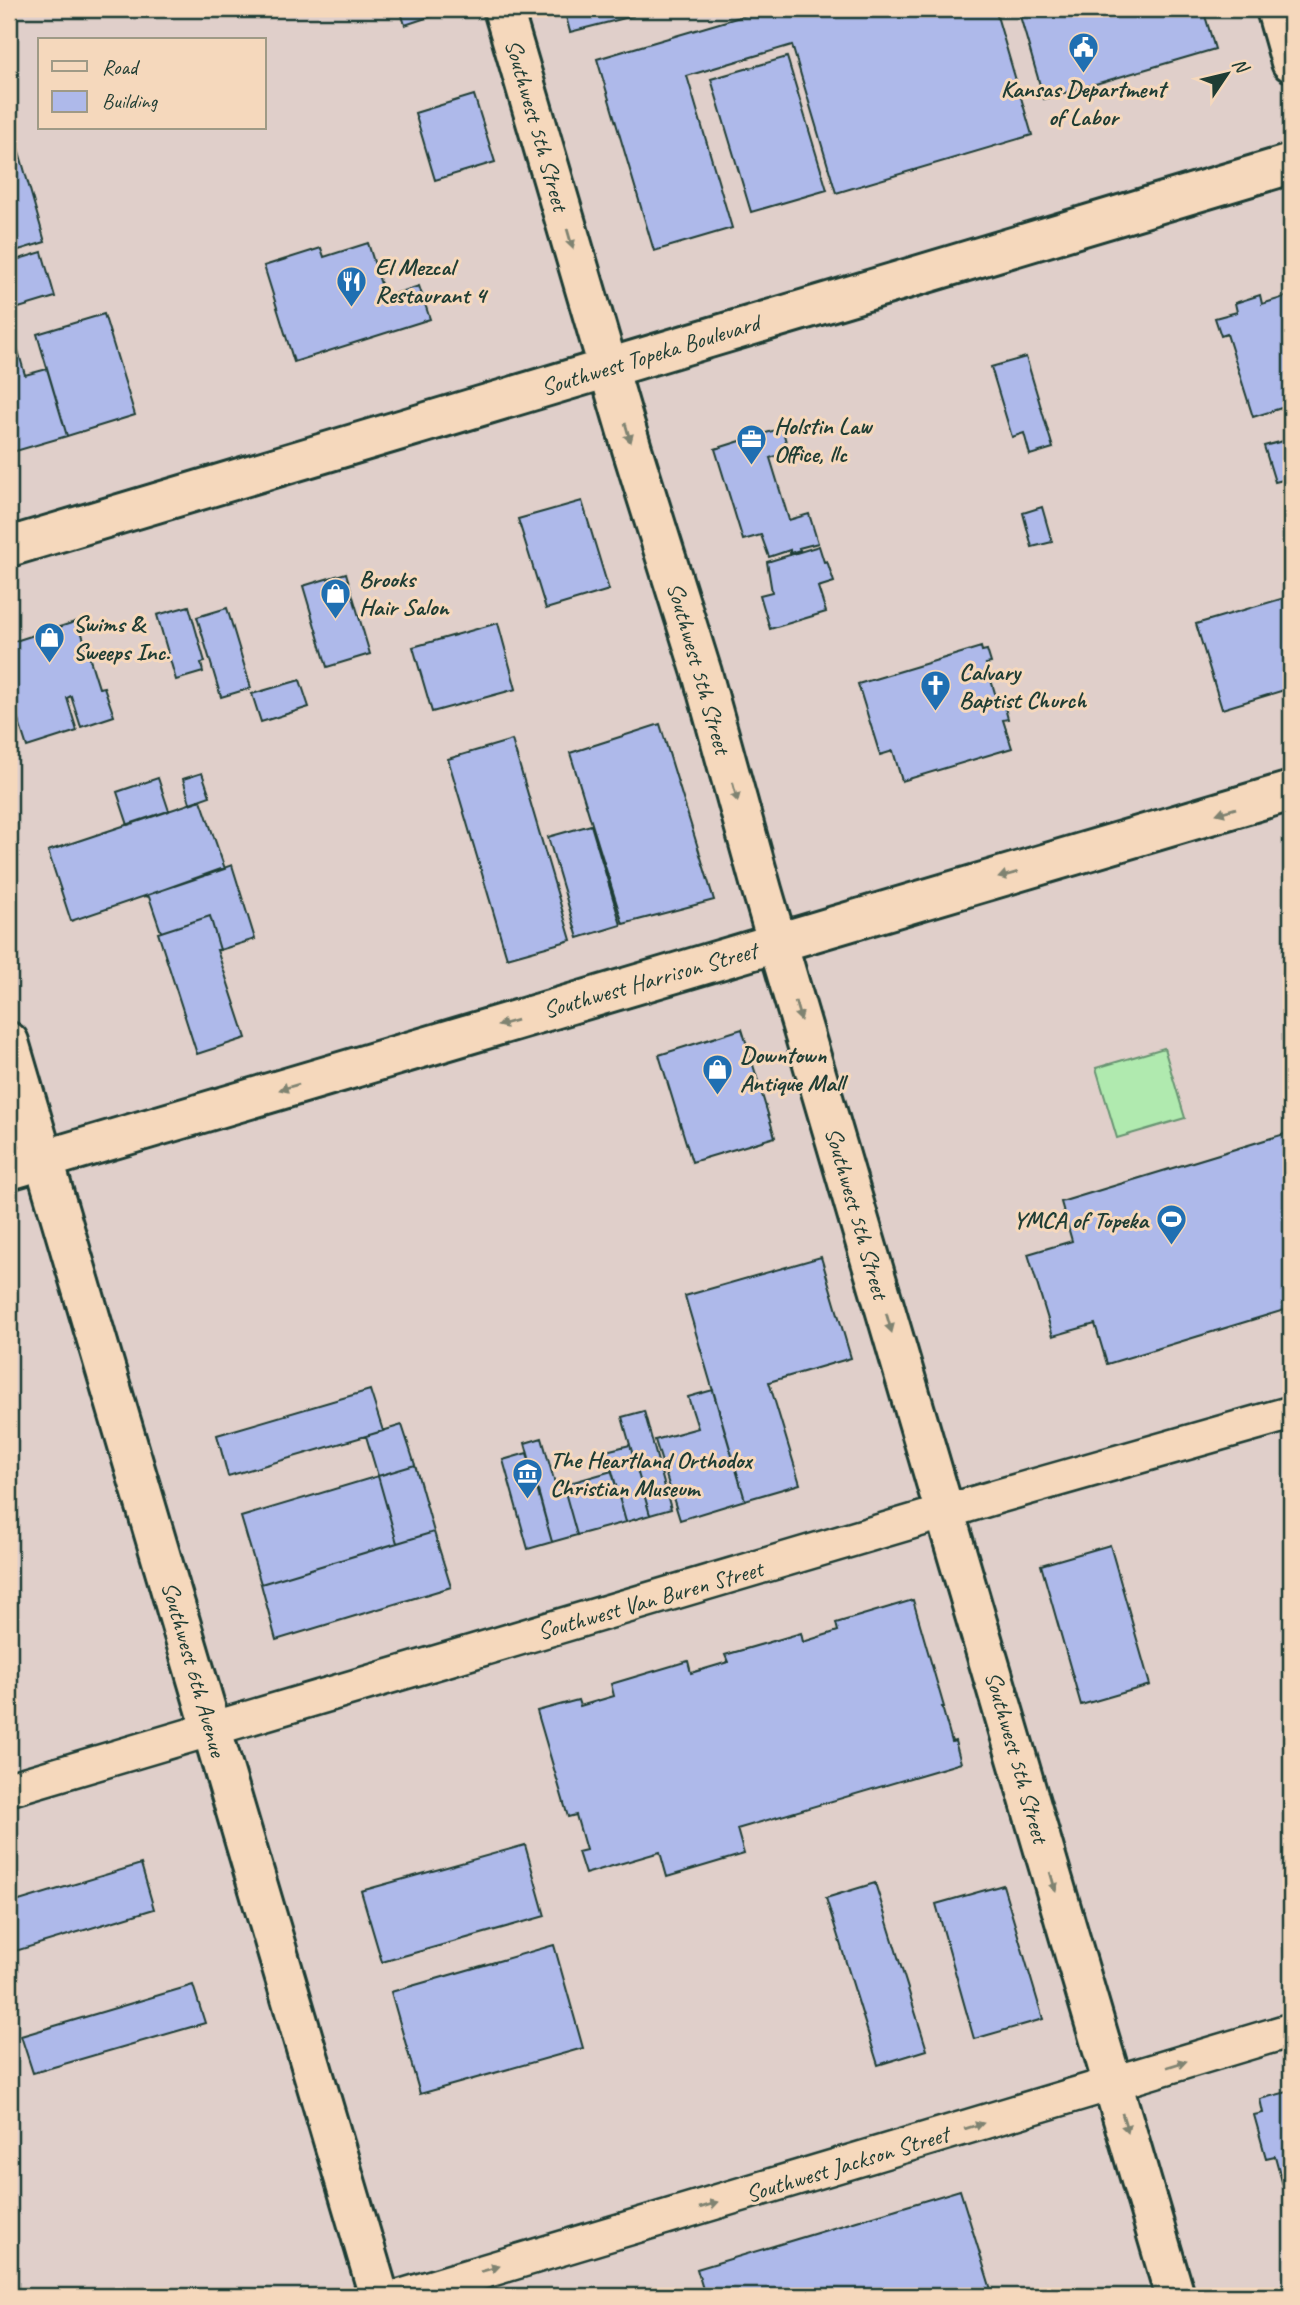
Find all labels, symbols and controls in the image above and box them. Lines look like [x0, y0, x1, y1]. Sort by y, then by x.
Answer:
public building icon: Kansas Department of Labor [1066, 30, 1100, 74]
street label: Southwest 5th Street [498, 36, 576, 216]
legend [38, 38, 266, 130]
north arrow [1192, 38, 1262, 108]
text: N [1227, 53, 1255, 79]
text: Road [102, 54, 141, 80]
place label: Kansas Department of Labor [1001, 74, 1169, 132]
text: Building [102, 88, 159, 114]
one-way arrow [566, 229, 576, 250]
place label: El Mezcal Restaurant 4 [375, 252, 489, 310]
restaurant icon: El Mezcal Restaurant 4 [335, 264, 369, 308]
street label: Southwest Topeka Boulevard [537, 306, 766, 402]
place label: Holstin Law Office, llc [774, 411, 874, 469]
one-way arrow [623, 423, 633, 444]
office icon: Holstin Law Office, llc [734, 423, 768, 467]
place label: Brooks Hair Salon [359, 564, 451, 622]
shop icon: Brooks Hair Salon [319, 576, 353, 620]
street label: Southwest 5th Street [660, 579, 738, 759]
place label: Swims & Sweeps Inc. [73, 609, 171, 667]
shop icon: Swims & Sweeps Inc. [33, 621, 67, 665]
place label: Calvary Baptist Church [959, 657, 1087, 715]
church icon: Calvary Baptist Church [919, 669, 953, 713]
one-way arrow [730, 781, 741, 803]
one-way arrow [1215, 806, 1236, 816]
one-way arrow [997, 871, 1018, 881]
street label: Southwest Harrison Street [540, 934, 763, 1025]
one-way arrow [793, 1000, 803, 1021]
one-way arrow [497, 1018, 518, 1028]
place label: Downtown Antique Mall [740, 1040, 849, 1098]
shop icon: Downtown Antique Mall [700, 1052, 734, 1096]
one-way arrow [278, 1082, 299, 1092]
street label: Southwest 5th Street [818, 1124, 896, 1304]
sports icon: YMCA of Topeka [1154, 1203, 1188, 1247]
place label: YMCA of Topeka [1013, 1205, 1150, 1235]
one-way arrow [885, 1313, 895, 1334]
place label: The Heartland Orthodox Christian Museum [550, 1445, 754, 1503]
museum icon: The Heartland Orthodox Christian Museum [510, 1457, 544, 1501]
street label: Southwest Van Buren Street [534, 1553, 768, 1647]
street label: Southwest 6th Avenue [155, 1578, 234, 1762]
street label: Southwest 5th Street [978, 1668, 1056, 1848]
one-way arrow [1049, 1871, 1059, 1892]
one-way arrow [1167, 2058, 1188, 2068]
one-way arrow [1120, 2113, 1130, 2134]
street label: Southwest Jackson Street [742, 2118, 955, 2209]
one-way arrow [963, 2121, 984, 2131]
one-way arrow [698, 2200, 719, 2210]
one-way arrow [480, 2263, 502, 2274]

